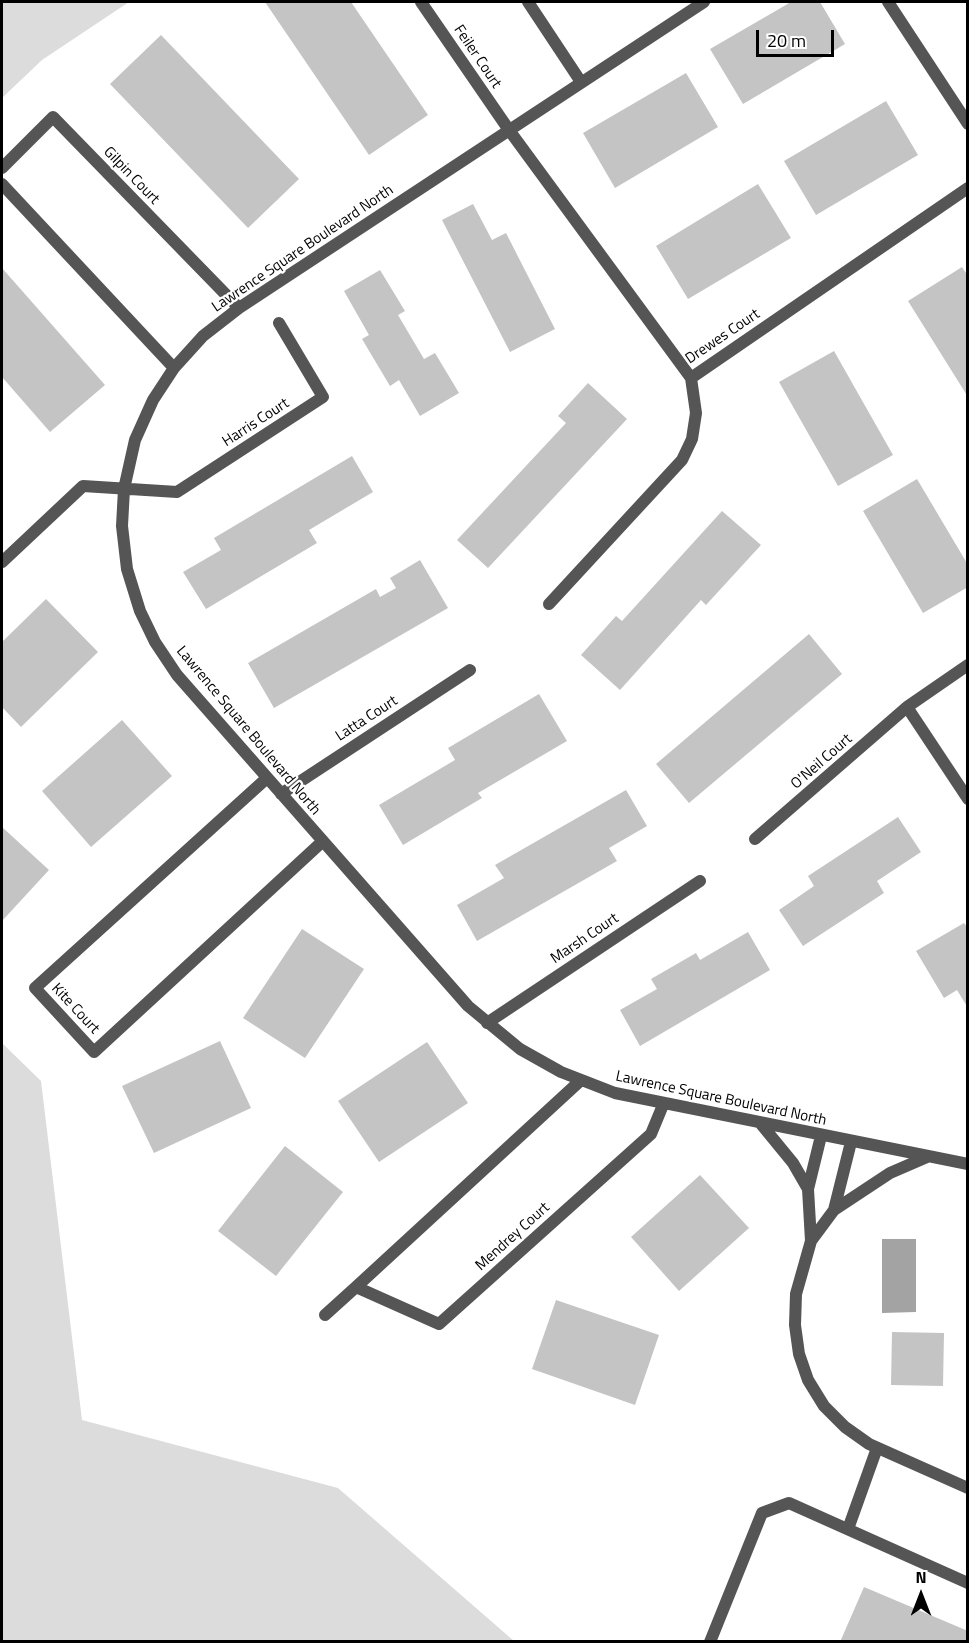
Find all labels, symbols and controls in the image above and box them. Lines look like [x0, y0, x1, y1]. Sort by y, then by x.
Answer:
scale bar [759, 18, 837, 56]
street label: Feiler Court [449, 22, 505, 92]
text: 20 m [767, 27, 806, 54]
street label: Gilpin Court [99, 144, 163, 208]
street label: Lawrence Square Boulevard North [209, 181, 397, 317]
street label: Drewes Court [682, 306, 764, 368]
street label: Harris Court [219, 395, 293, 451]
street label: Lawrence Square Boulevard North [172, 643, 324, 819]
street label: Latta Court [333, 692, 401, 746]
street label: O'Neil Court [788, 731, 856, 793]
street label: Marsh Court [548, 910, 622, 968]
street label: Kite Court [47, 980, 103, 1038]
street label: Lawrence Square Boulevard North [614, 1068, 828, 1130]
street label: Mendrey Court [472, 1199, 554, 1275]
north arrow [891, 1565, 951, 1625]
text: N [915, 1565, 927, 1589]

